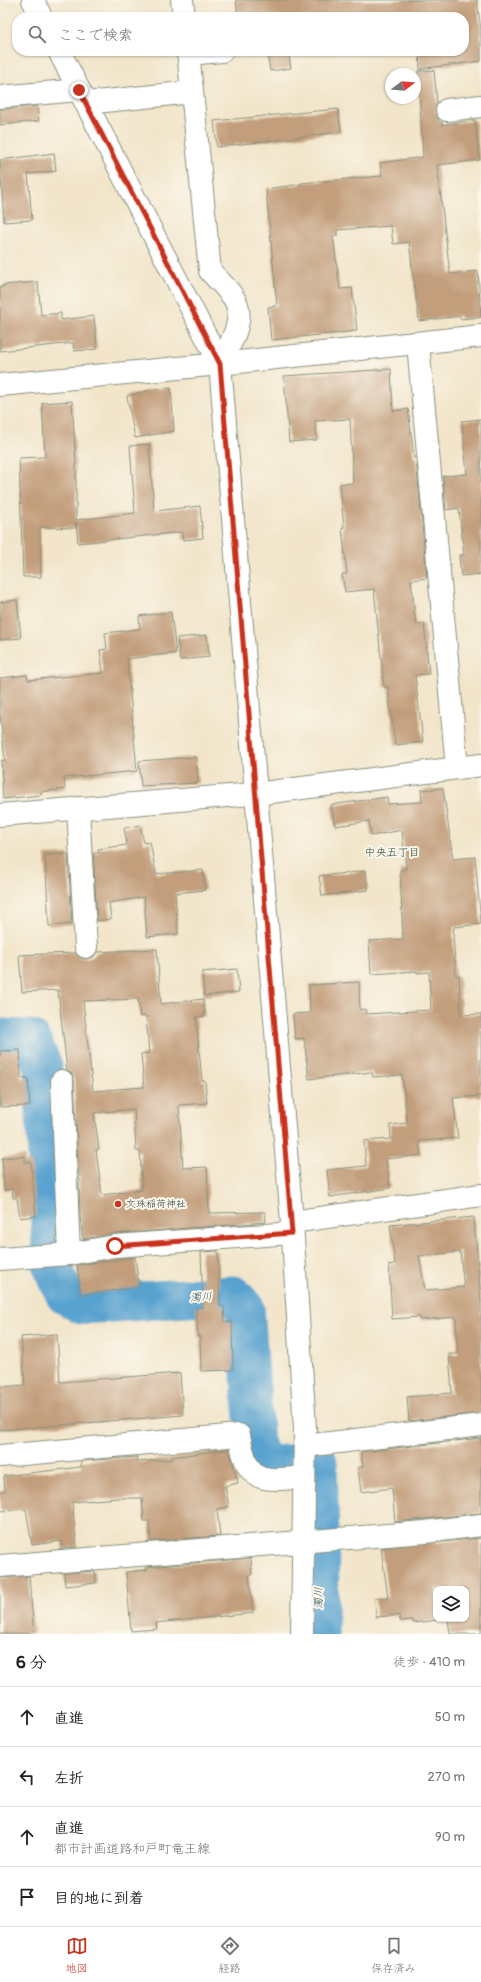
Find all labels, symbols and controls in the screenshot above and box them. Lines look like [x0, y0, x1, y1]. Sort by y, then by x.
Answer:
search box [12, 12, 469, 56]
icon: search [26, 23, 48, 45]
text: ここで検索 [58, 26, 133, 45]
north arrow [385, 68, 421, 104]
route end [70, 81, 88, 99]
district label: 中央五丁目 [365, 846, 420, 859]
place label: 文珠稲荷神社 [126, 1198, 186, 1210]
marker: 文珠稲荷神社 [113, 1199, 123, 1209]
route start [106, 1237, 124, 1255]
water label: 濁川 [190, 1290, 212, 1304]
map controls [433, 1586, 469, 1622]
button: layers [433, 1586, 469, 1622]
water label: 濁川 [312, 1587, 325, 1609]
text: 6 分 [16, 1652, 47, 1673]
text: 徒歩 · 410 m [393, 1654, 465, 1670]
icon: ahead [16, 1706, 38, 1728]
text: 直進 [54, 1709, 84, 1728]
text: 50 m [435, 1709, 465, 1725]
icon: left [16, 1766, 38, 1788]
text: 左折 [54, 1769, 84, 1788]
text: 270 m [428, 1769, 465, 1785]
text: 直進 [54, 1819, 84, 1838]
icon: ahead [16, 1826, 38, 1848]
text: 90 m [435, 1829, 465, 1845]
text: 都市計画道路和戸町竜王線 [54, 1841, 210, 1857]
icon: arrive [16, 1886, 38, 1908]
text: 目的地に到着 [54, 1889, 144, 1908]
tab: 地図 [66, 1935, 88, 1975]
tab: 経路 [219, 1935, 241, 1975]
tab: 保存済み [372, 1935, 416, 1975]

